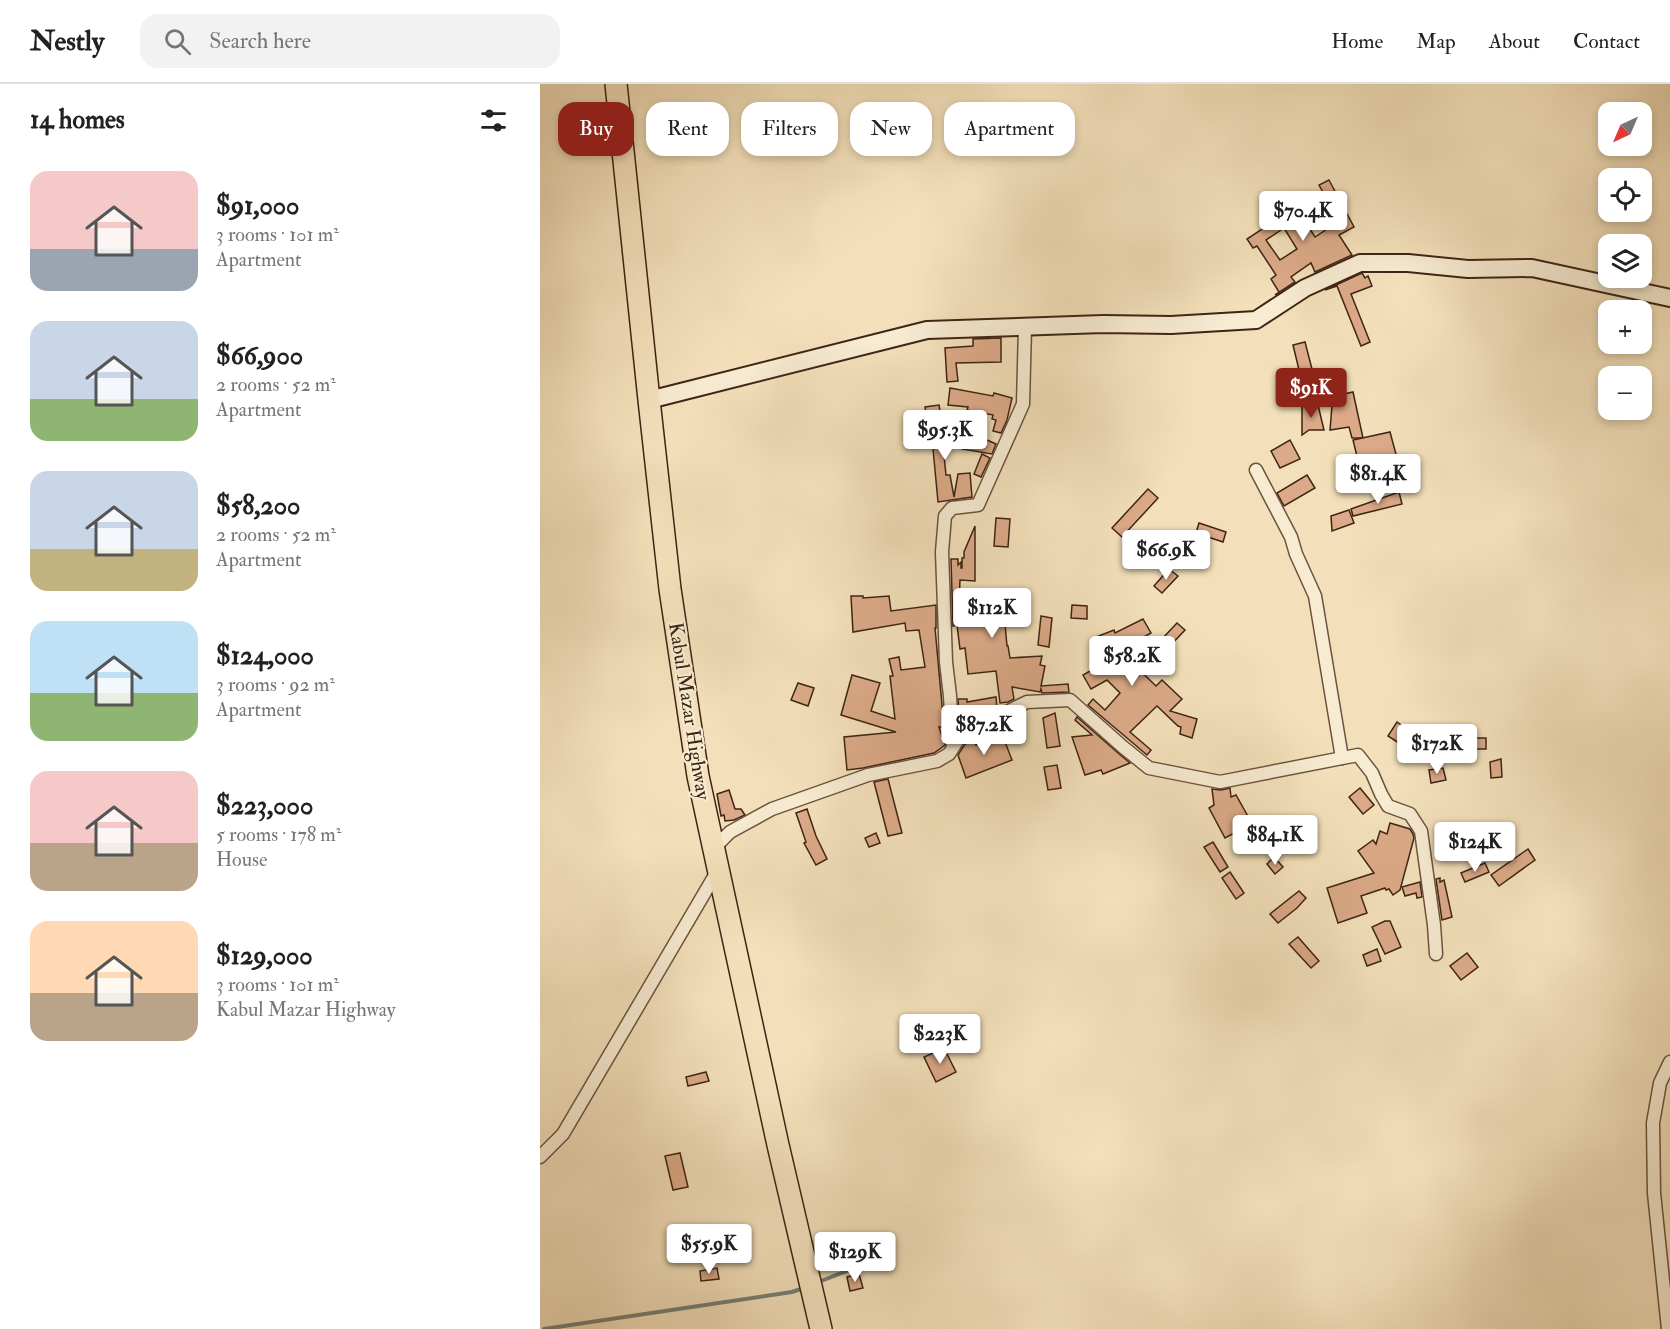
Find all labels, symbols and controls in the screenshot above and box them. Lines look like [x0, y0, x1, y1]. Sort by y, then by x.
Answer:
search box [140, 14, 560, 68]
text: Nestly [30, 24, 104, 59]
icon: search [161, 25, 194, 58]
text: Search here [209, 27, 311, 55]
text: Home [1331, 28, 1383, 55]
text: Map [1416, 28, 1456, 55]
text: About [1489, 28, 1540, 55]
text: Contact [1573, 28, 1640, 55]
chip: Buy [558, 102, 634, 156]
chip: Rent [646, 102, 729, 156]
chip: Filters [741, 102, 838, 156]
chip: New [850, 102, 932, 156]
chip: Apartment [944, 102, 1075, 156]
north arrow [1598, 102, 1652, 156]
map controls [1598, 102, 1652, 420]
text: 14 homes [30, 104, 125, 136]
icon: filters [477, 104, 510, 137]
button: locate [1598, 168, 1652, 222]
text: $91,000 [216, 190, 299, 222]
pin: $70.4K [1254, 191, 1352, 242]
icon: home [78, 195, 150, 267]
text: $70.4K [1273, 198, 1333, 223]
text: 3 rooms · 101 m² [216, 222, 339, 247]
button: layers [1598, 234, 1652, 288]
text: Apartment [216, 247, 301, 272]
button: + [1598, 300, 1652, 354]
text: $66,900 [216, 340, 303, 372]
icon: home [78, 345, 150, 417]
button: − [1598, 366, 1652, 420]
pin: $91K [1275, 368, 1347, 419]
text: 2 rooms · 52 m² [216, 372, 336, 397]
text: $91K [1290, 375, 1332, 400]
text: Apartment [216, 397, 301, 422]
pin: $95.3K [896, 410, 994, 461]
text: $95.3K [917, 417, 973, 442]
pin: $81.4K [1329, 454, 1427, 505]
text: $81.4K [1350, 461, 1406, 486]
text: $58,200 [216, 490, 300, 522]
icon: home [78, 495, 150, 567]
text: 2 rooms · 52 m² [216, 522, 336, 547]
pin: $66.9K [1117, 530, 1215, 581]
text: $66.9K [1136, 537, 1196, 562]
text: Apartment [216, 547, 301, 572]
pin: $112K [950, 588, 1034, 639]
text: $112K [967, 595, 1017, 620]
street label: Kabul Mazar Highway [663, 620, 716, 803]
pin: $58.2K [1083, 636, 1181, 687]
text: $124,000 [216, 640, 314, 672]
text: $58.2K [1103, 643, 1161, 668]
icon: home [78, 645, 150, 717]
text: 3 rooms · 92 m² [216, 672, 335, 697]
text: Apartment [216, 697, 301, 722]
pin: $87.2K [935, 705, 1033, 756]
text: $87.2K [955, 712, 1013, 737]
pin: $172K [1395, 724, 1479, 775]
text: $172K [1411, 731, 1463, 756]
text: $223,000 [216, 790, 313, 822]
icon: home [78, 795, 150, 867]
pin: $84.1K [1226, 815, 1324, 866]
text: 5 rooms · 178 m² [216, 822, 341, 847]
text: $84.1K [1247, 822, 1303, 847]
pin: $124K [1433, 822, 1517, 873]
text: $124K [1448, 829, 1502, 854]
text: House [216, 847, 267, 872]
text: $129,000 [216, 940, 313, 972]
icon: home [78, 945, 150, 1017]
text: 3 rooms · 101 m² [216, 972, 339, 997]
text: Kabul Mazar Highway [216, 997, 396, 1022]
pin: $223K [898, 1014, 982, 1065]
text: $223K [913, 1021, 967, 1046]
pin: $55.9K [660, 1224, 758, 1275]
text: $55.9K [681, 1231, 737, 1256]
pin: $129K [813, 1232, 897, 1283]
text: $129K [829, 1239, 881, 1264]

